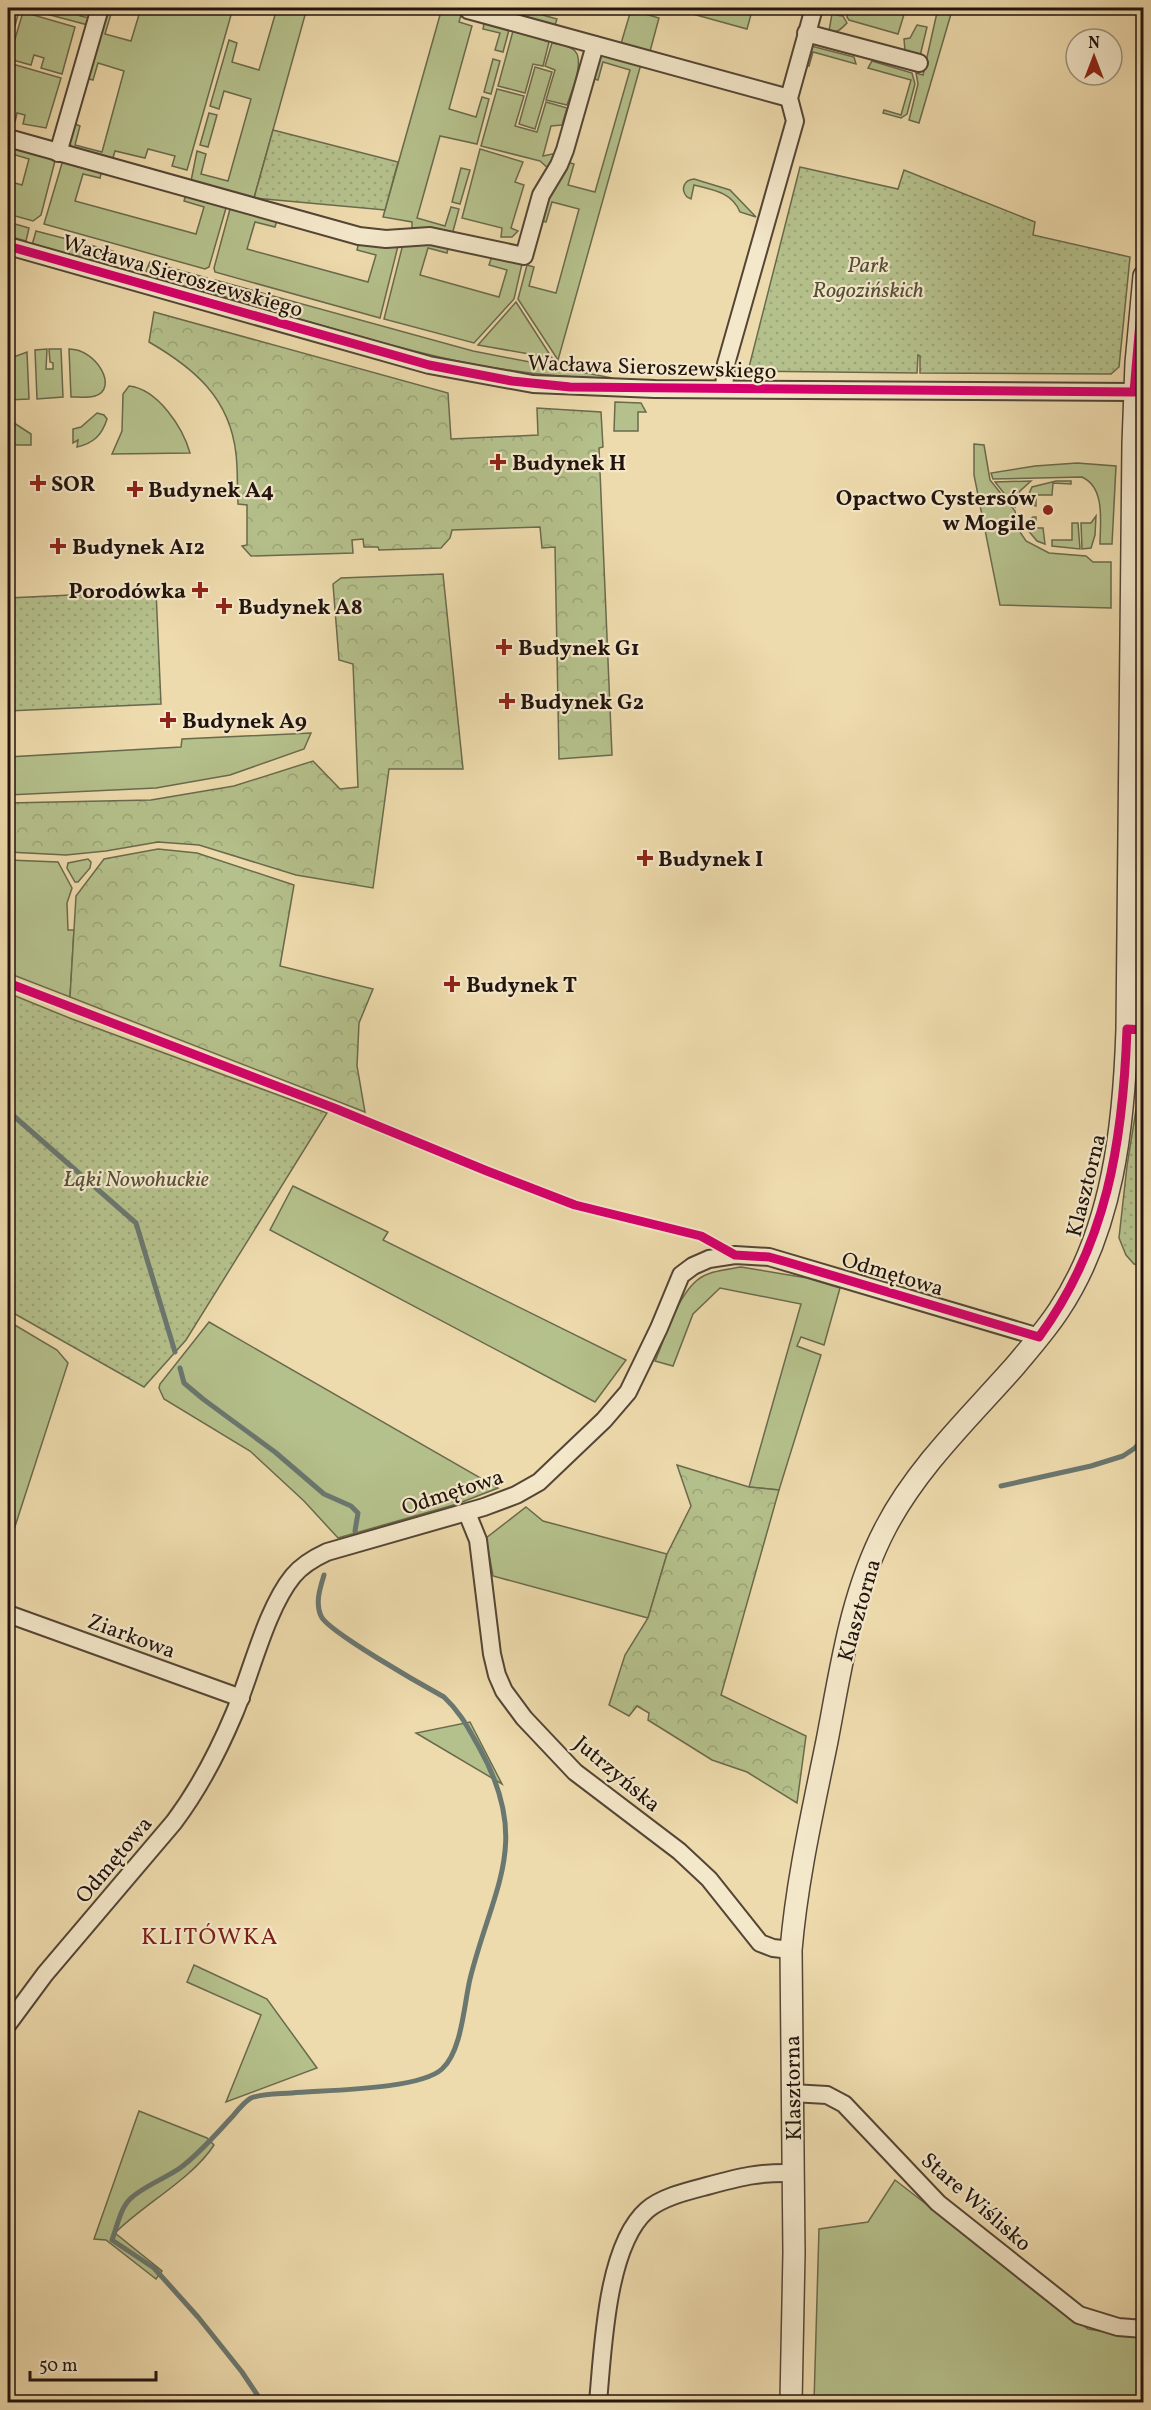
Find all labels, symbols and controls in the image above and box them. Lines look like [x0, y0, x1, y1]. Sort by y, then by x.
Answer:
north arrow [1064, 27, 1124, 87]
text: N [1088, 33, 1100, 55]
street label: Wacława Sieroszewskiego [58, 228, 306, 327]
park label: Park Rogozińskich [812, 251, 924, 307]
street label: Wacława Sieroszewskiego [527, 349, 777, 388]
place label: Budynek H [512, 449, 626, 480]
marker: Budynek H [489, 453, 507, 471]
place label: SOR [51, 470, 96, 501]
marker: SOR [29, 474, 47, 492]
place label: Budynek A4 [148, 476, 274, 507]
marker: Budynek A4 [126, 480, 144, 498]
place label: Opactwo Cystersów w Mogile [836, 484, 1037, 540]
marker: Opactwo Cystersów w Mogile [1041, 503, 1055, 517]
place label: Budynek A12 [72, 533, 205, 564]
marker: Budynek A12 [49, 537, 67, 555]
place label: Porodówka [69, 577, 186, 608]
marker: Porodówka [191, 581, 209, 599]
place label: Budynek A8 [238, 593, 363, 624]
marker: Budynek A8 [215, 597, 233, 615]
place label: Budynek G1 [518, 634, 640, 665]
marker: Budynek G1 [495, 638, 513, 656]
place label: Budynek G2 [520, 688, 644, 719]
marker: Budynek G2 [498, 692, 516, 710]
place label: Budynek A9 [182, 707, 307, 738]
marker: Budynek A9 [159, 711, 177, 729]
place label: Budynek I [658, 845, 763, 876]
marker: Budynek I [636, 849, 654, 867]
place label: Budynek T [466, 971, 577, 1002]
marker: Budynek T [443, 975, 461, 993]
street label: Klasztorna [1060, 1131, 1115, 1240]
park label: Łąki Nowohuckie [63, 1165, 209, 1196]
street label: Odmętowa [837, 1245, 947, 1306]
street label: Odmętowa [398, 1462, 508, 1524]
street label: Klasztorna [831, 1556, 890, 1666]
street label: Ziarkowa [83, 1607, 180, 1668]
street label: Jutrzyńska [566, 1729, 667, 1821]
street label: Odmętowa [69, 1810, 161, 1911]
district label: KLITÓWKA [141, 1921, 279, 1955]
street label: Klasztorna [778, 2035, 811, 2141]
street label: Stare Wiślisko [913, 2146, 1037, 2260]
scale bar [30, 2344, 156, 2382]
text: 50 m [39, 2354, 78, 2379]

